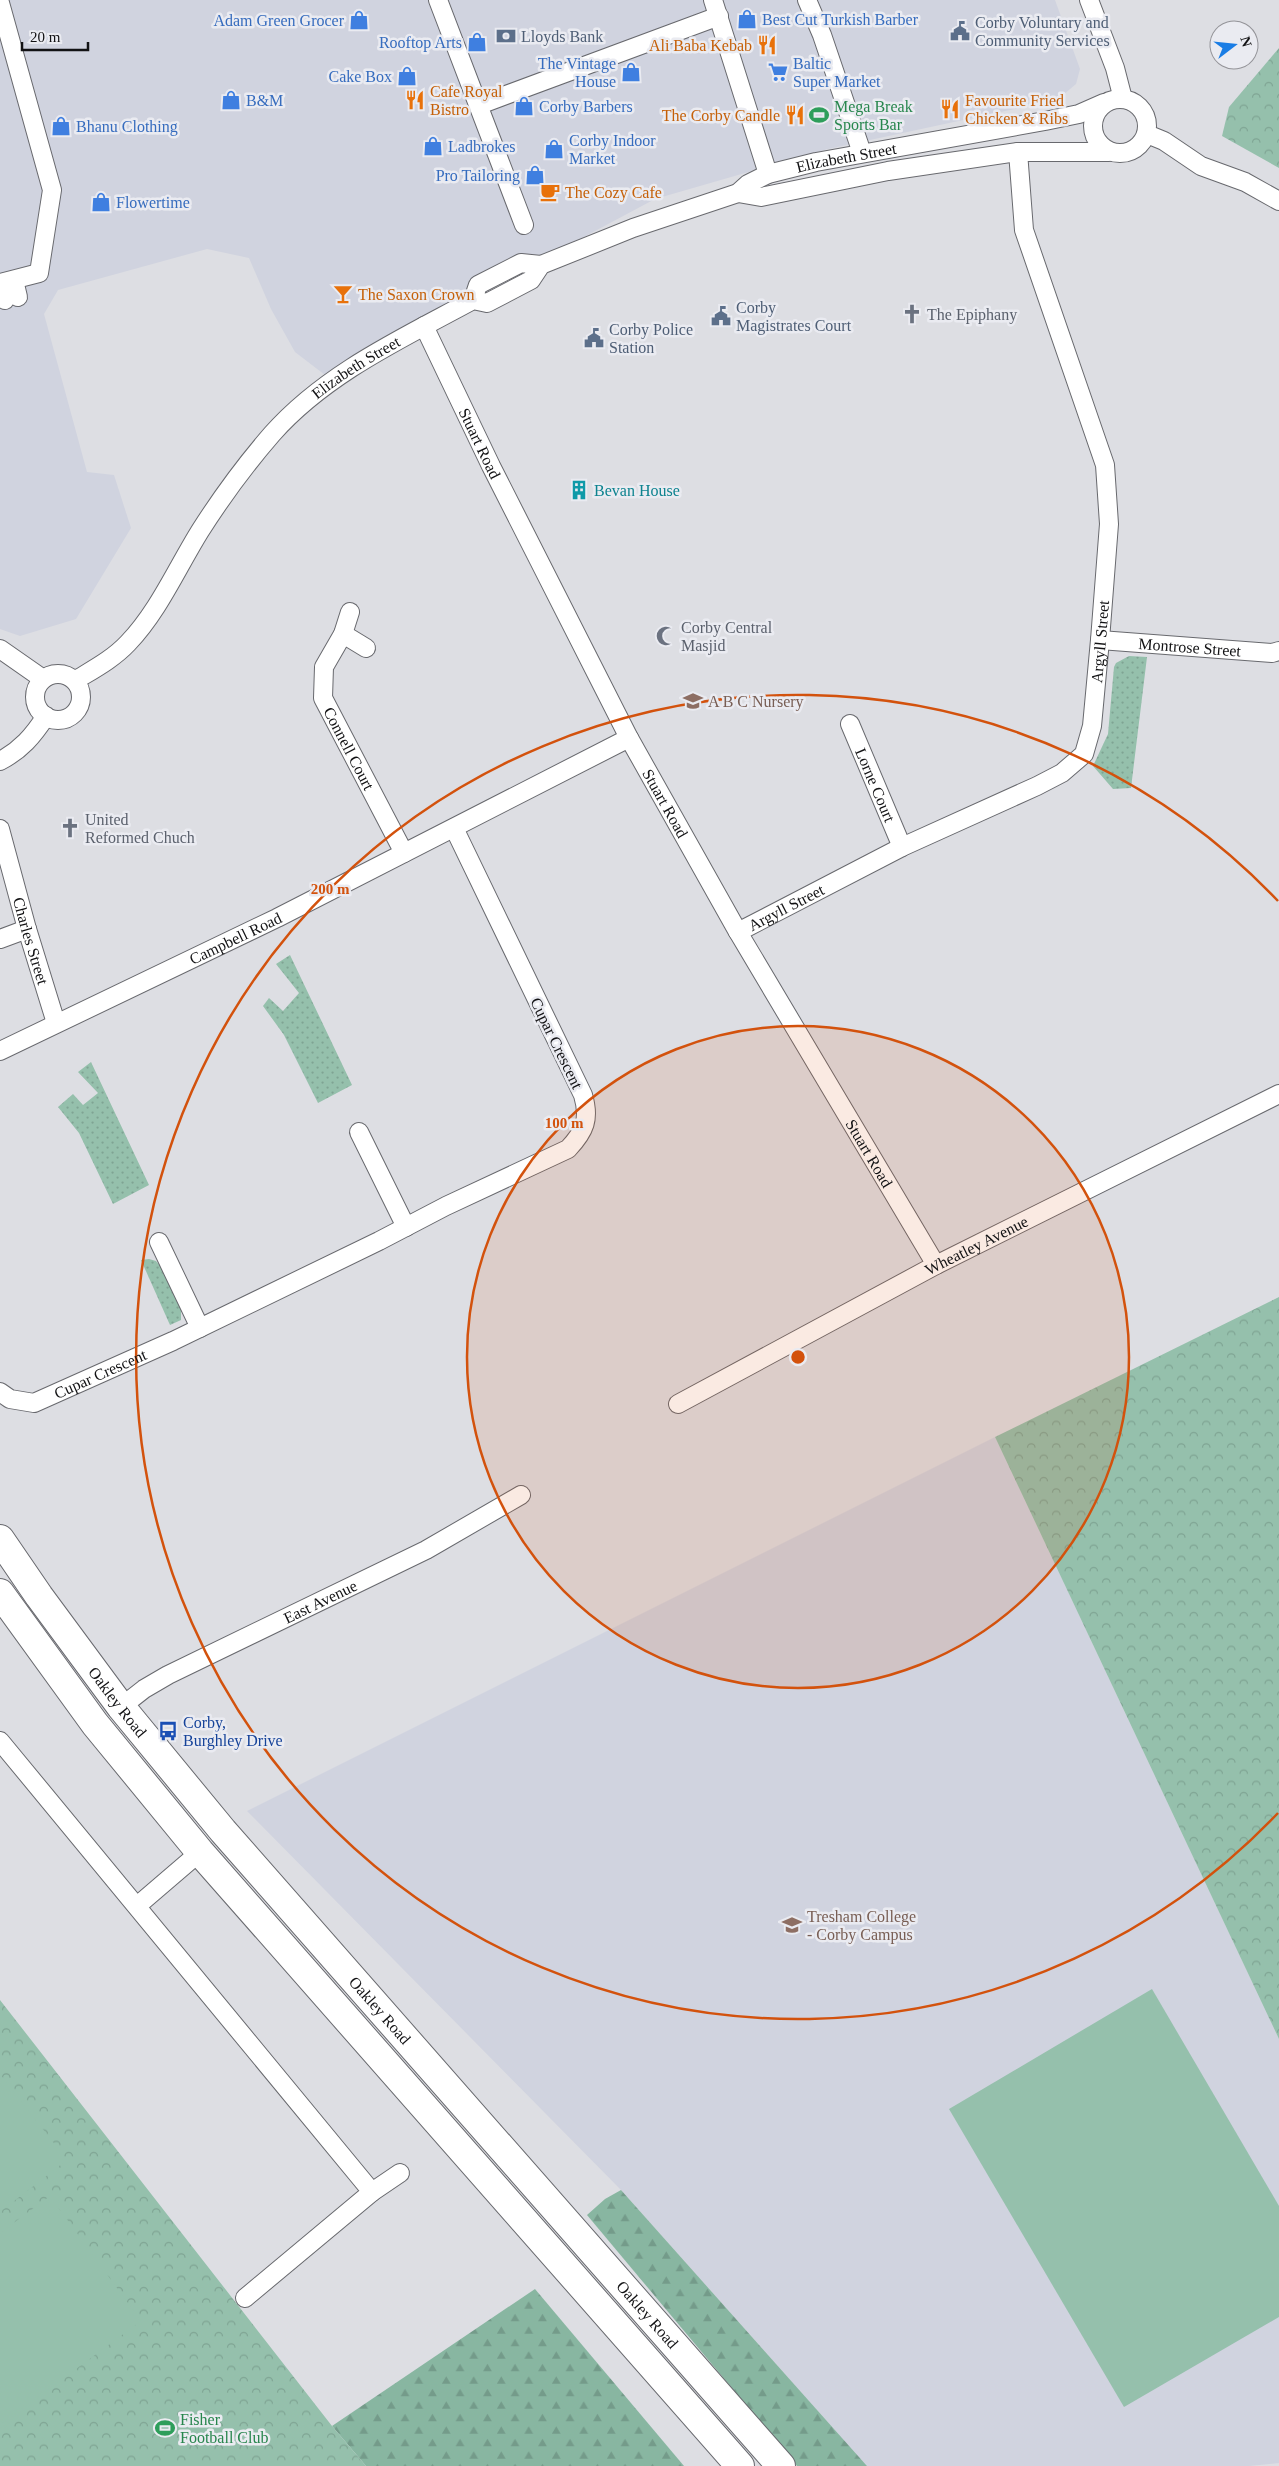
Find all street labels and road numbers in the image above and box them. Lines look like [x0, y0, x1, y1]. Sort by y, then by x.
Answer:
street label: Elizabeth Street [794, 140, 898, 176]
street label: Elizabeth Street [308, 333, 403, 402]
street label: Stuart Road [456, 406, 504, 481]
street label: Argyll Street [1088, 599, 1112, 684]
street label: Montrose Street [1138, 635, 1242, 660]
street label: Connell Court [320, 704, 378, 793]
street label: Lorne Court [852, 745, 899, 825]
street label: Stuart Road [639, 766, 691, 841]
street label: Argyll Street [745, 881, 827, 934]
street label: Charles Street [10, 895, 52, 987]
street label: Campbell Road [187, 909, 284, 968]
street label: Cupar Crescent [526, 995, 586, 1092]
street label: Stuart Road [842, 1116, 896, 1190]
street label: Wheatley Avenue [922, 1213, 1031, 1278]
street label: Cupar Crescent [52, 1346, 150, 1402]
street label: East Avenue [281, 1577, 360, 1627]
street label: Oakley Road [85, 1664, 150, 1740]
street label: Oakley Road [346, 1973, 414, 2048]
street label: Oakley Road [613, 2277, 681, 2352]

